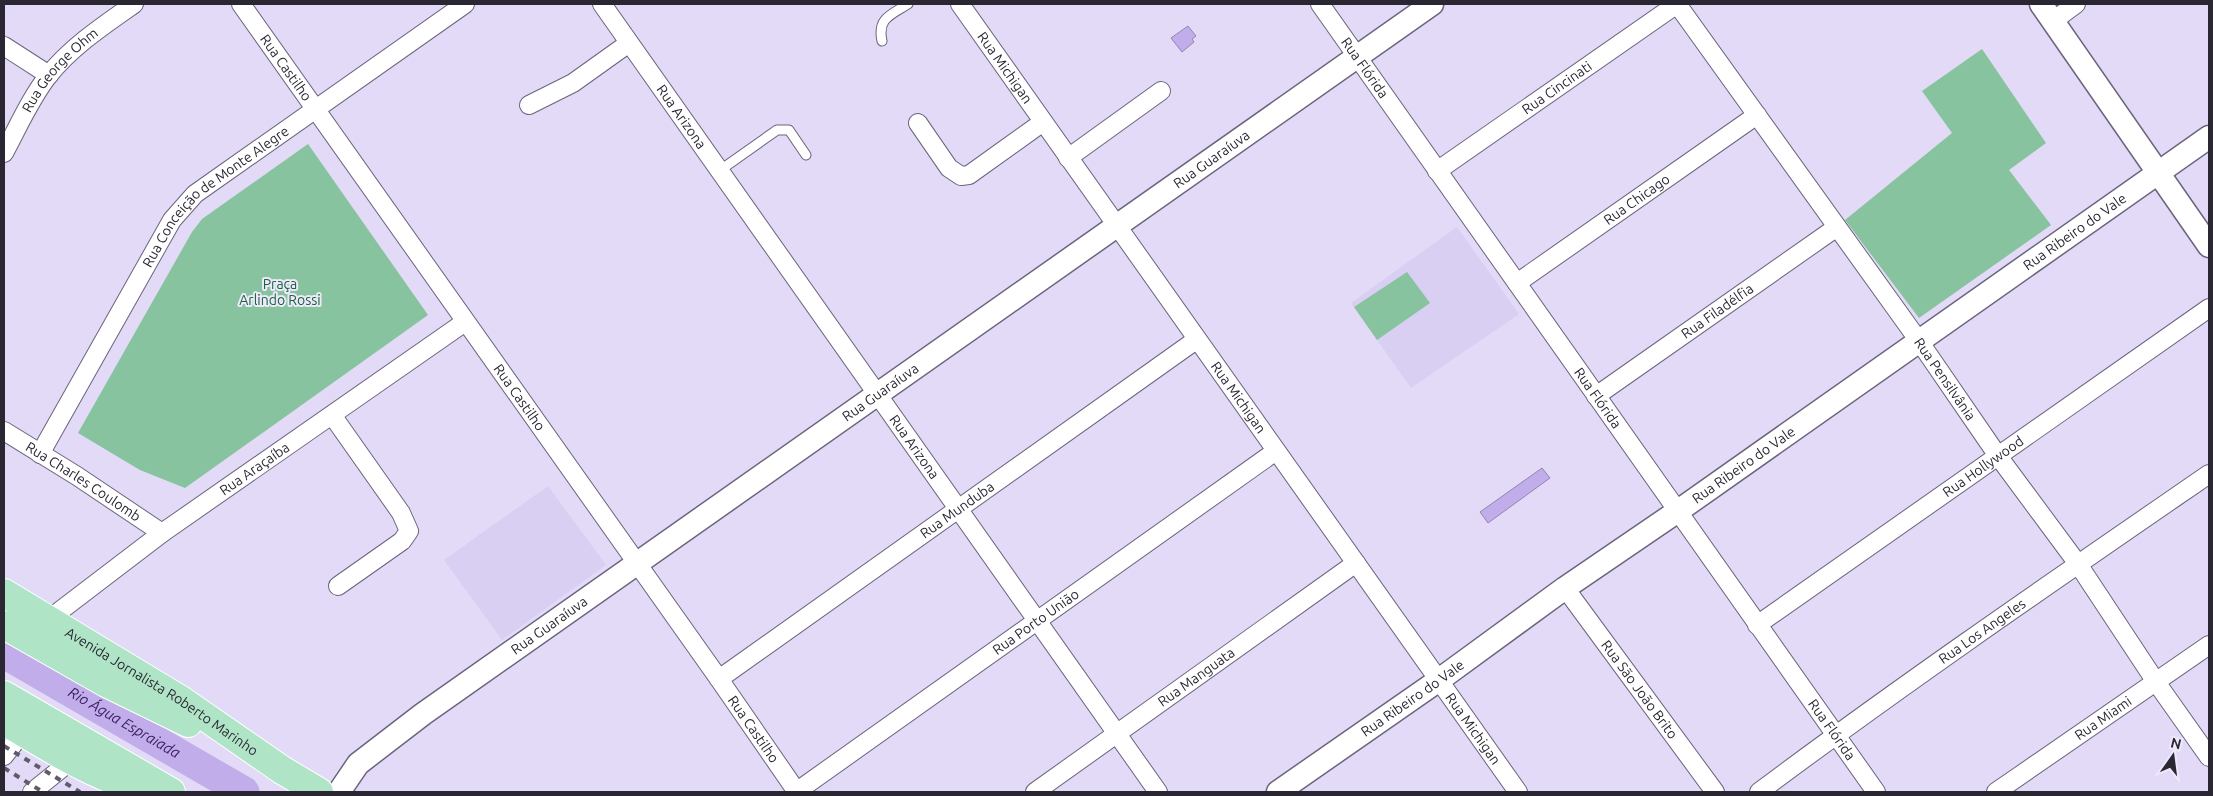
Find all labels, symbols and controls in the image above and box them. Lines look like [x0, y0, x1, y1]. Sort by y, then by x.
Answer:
street label: Rua George Ohm [19, 25, 101, 115]
street label: Rua Michigan [974, 29, 1036, 107]
street label: Rua Castilho [257, 31, 315, 104]
street label: Rua Flórida [1338, 34, 1392, 101]
street label: Rua Cincinati [1519, 58, 1595, 117]
street label: Rua Arizona [653, 82, 710, 152]
street label: Rua Conceição de Monte Alegre [139, 123, 292, 270]
street label: Rua Guaraíuva [1170, 127, 1253, 191]
street label: Rua Chicago [1600, 171, 1673, 228]
street label: Rua Ribeiro do Vale [2020, 190, 2129, 273]
park label: Praça Arlindo Rossi [239, 276, 321, 308]
street label: Rua Filadélfia [1678, 280, 1756, 342]
street label: Rua Pensilvânia [1911, 335, 1979, 423]
street label: Rua Michigan [1208, 358, 1269, 436]
street label: Rua Guaraíuva [839, 360, 922, 425]
street label: Rua Castilho [491, 361, 549, 434]
street label: Rua Flórida [1571, 364, 1625, 431]
street label: Rua Arizona [886, 412, 943, 482]
street label: Rua Ribeiro do Vale [1689, 423, 1798, 507]
street label: Rua Hollywood [1940, 433, 2026, 500]
street label: Rua Charles Coulomb [23, 438, 144, 525]
street label: Rua Araçaíba [216, 439, 292, 498]
street label: Rua Munduba [917, 478, 997, 542]
street label: Rua Porto União [989, 586, 1082, 658]
street label: Rua Guaraíuva [508, 593, 590, 658]
street label: Rua Los Angeles [1936, 595, 2028, 667]
street label: Avenida Jornalista Roberto Marinho [63, 624, 261, 759]
street label: Rua São João Brito [1598, 637, 1681, 742]
street label: Rua Manguata [1155, 644, 1238, 710]
street label: Rua Ribeiro do Vale [1358, 656, 1467, 740]
water label: Rio Água Espraiada [66, 683, 184, 761]
street label: Rua Michigan [1442, 690, 1504, 768]
street label: Rua Castilho [725, 693, 782, 766]
street label: Rua Miami [2072, 693, 2134, 743]
street label: Rua Flórida [1805, 696, 1859, 763]
north arrow [2148, 731, 2198, 781]
text: N [2169, 734, 2183, 752]

